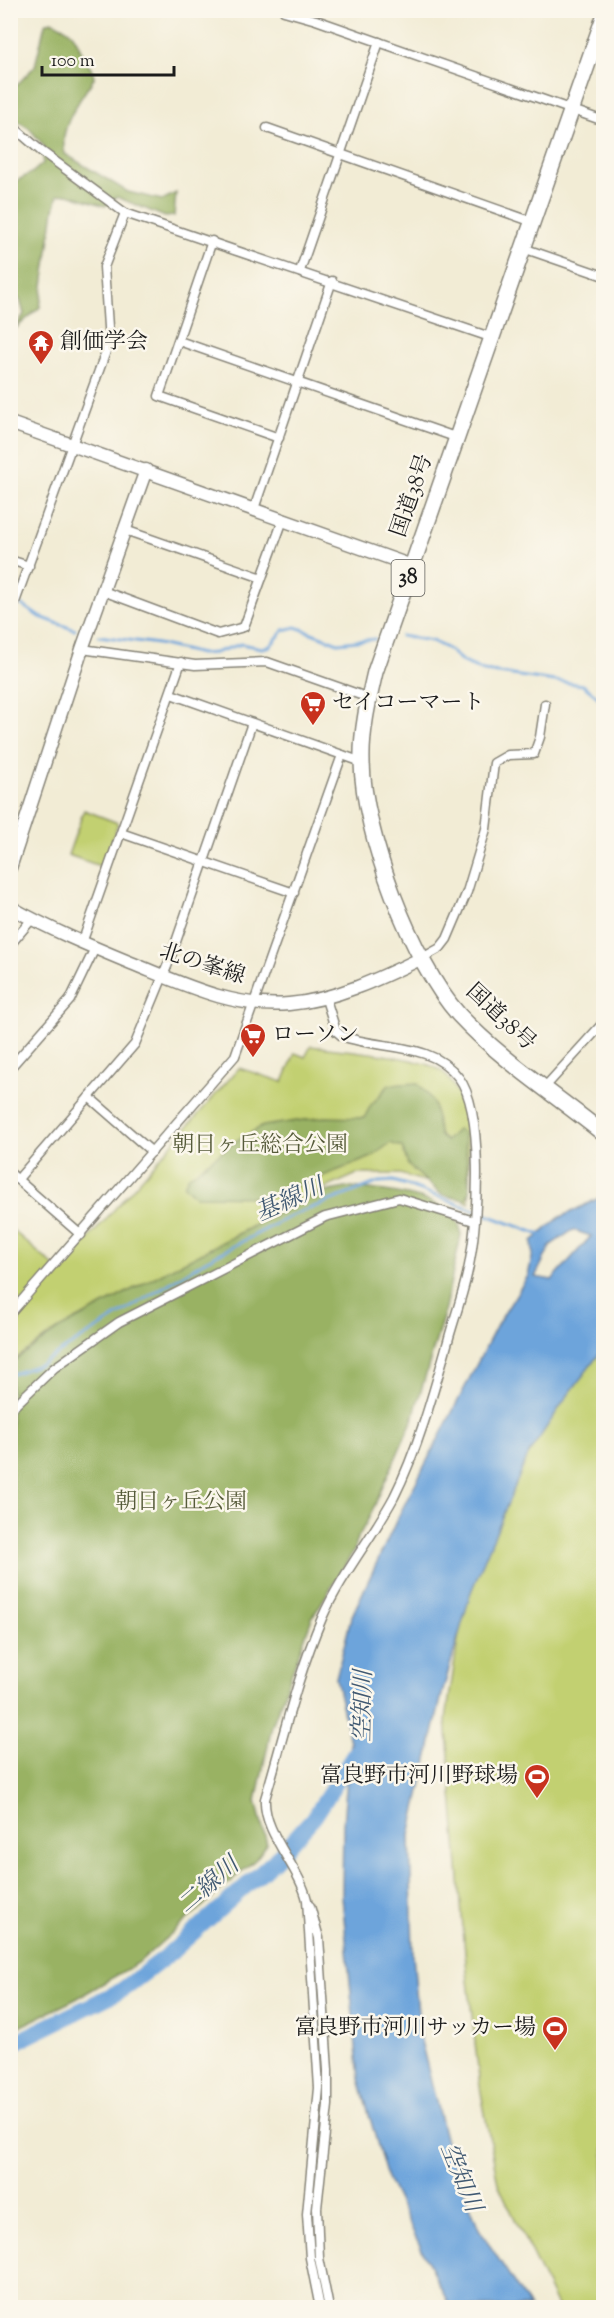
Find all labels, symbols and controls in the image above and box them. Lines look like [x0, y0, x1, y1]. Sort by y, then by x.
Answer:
scale bar [42, 39, 174, 77]
text: 100 m [51, 49, 95, 75]
place label: 創価学会 [60, 327, 148, 359]
temple icon: 創価学会 [26, 328, 56, 366]
street label: 国道38号 [384, 450, 442, 542]
road number: 38 [392, 560, 424, 596]
place label: セイコーマート [332, 688, 484, 720]
supermarket icon: セイコーマート [298, 689, 328, 727]
street label: 北の峯線 [155, 936, 249, 994]
street label: 国道38号 [458, 977, 542, 1059]
place label: ローソン [272, 1020, 359, 1052]
supermarket icon: ローソン [238, 1021, 268, 1059]
park label: 朝日ヶ丘総合公園 [172, 1130, 348, 1162]
water label: 基線川 [250, 1170, 333, 1231]
park label: 朝日ヶ丘公園 [115, 1487, 247, 1519]
water label: 空知川 [346, 1667, 382, 1742]
place label: 富良野市河川野球場 [320, 1761, 518, 1793]
sports icon: 富良野市河川野球場 [522, 1762, 552, 1800]
water label: 二線川 [171, 1848, 250, 1922]
place label: 富良野市河川サッカー場 [294, 2013, 536, 2045]
sports icon: 富良野市河川サッカー場 [540, 2014, 570, 2052]
water label: 空知川 [431, 2138, 490, 2221]

